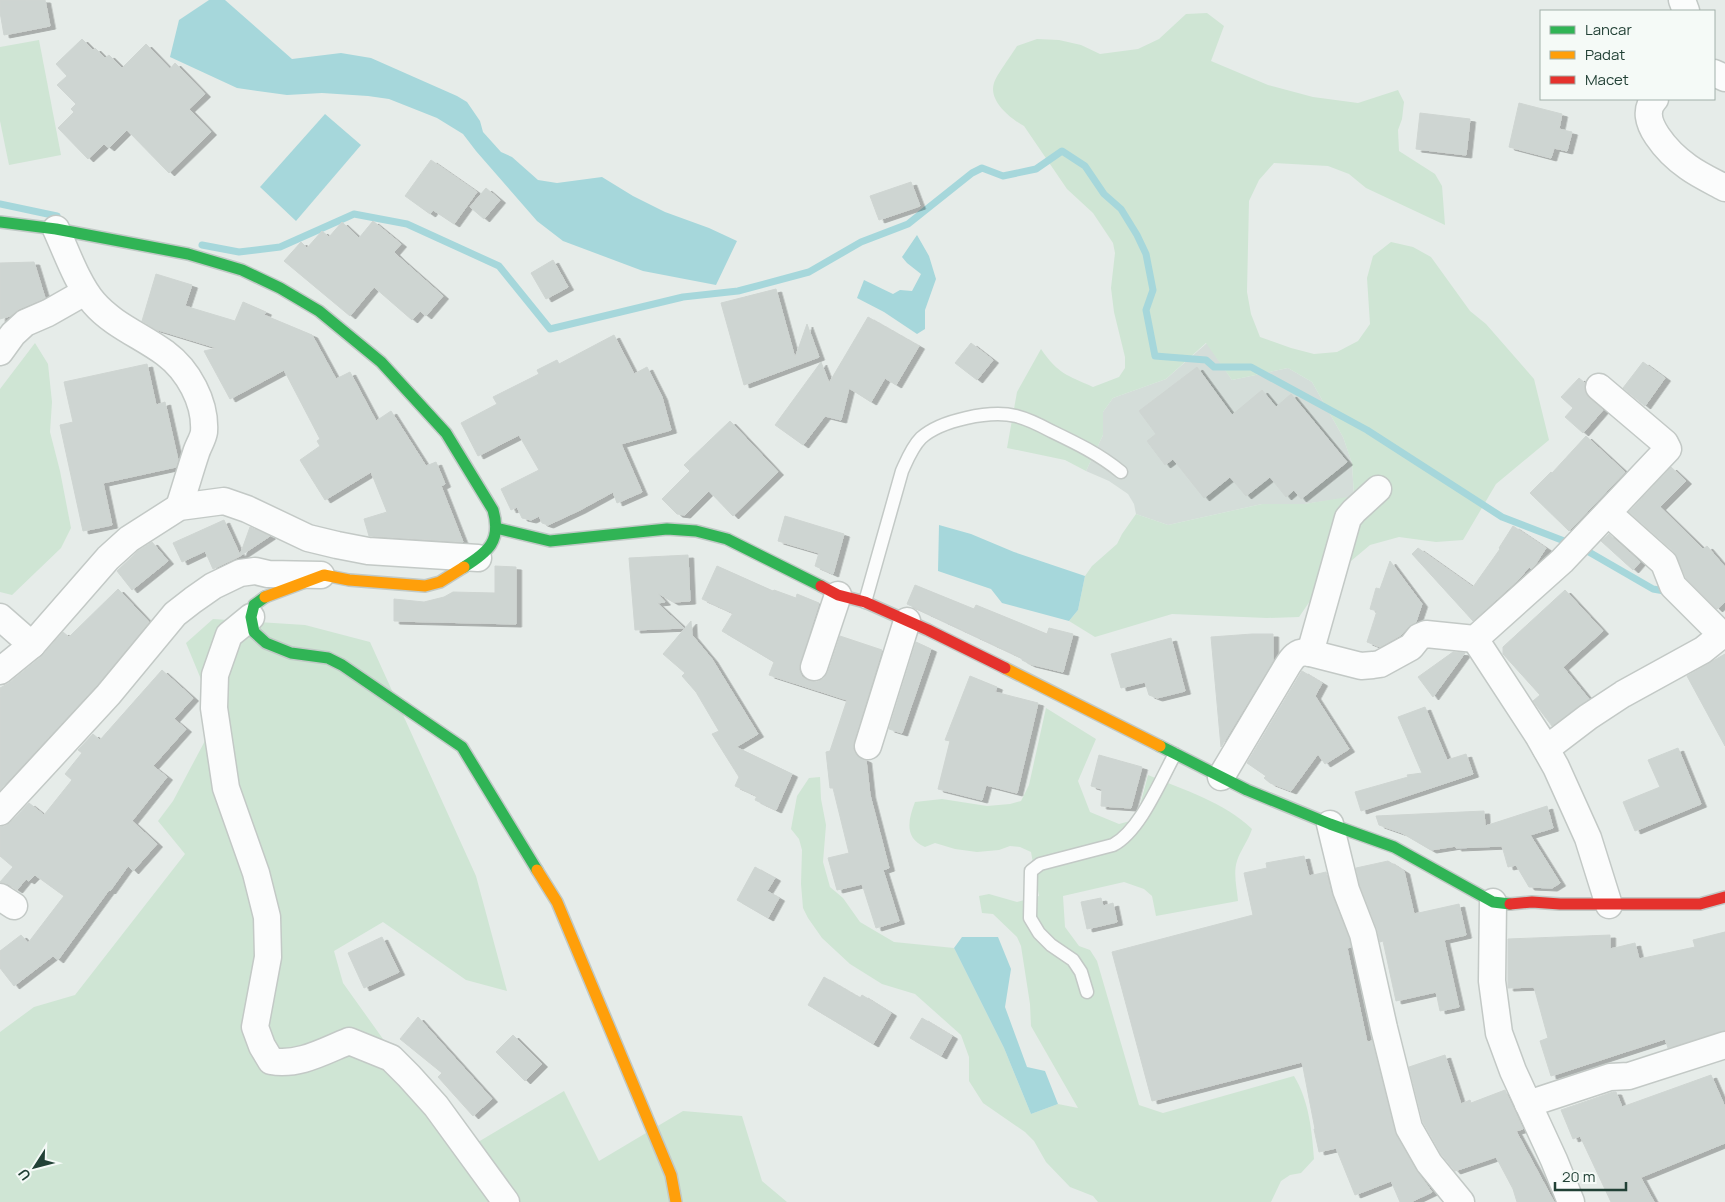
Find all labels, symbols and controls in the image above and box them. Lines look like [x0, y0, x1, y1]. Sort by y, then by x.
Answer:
legend [1540, 10, 1715, 100]
text: Lancar [1585, 19, 1632, 40]
text: Padat [1585, 44, 1625, 65]
text: Macet [1585, 69, 1629, 90]
north arrow [10, 1142, 60, 1192]
scale bar [1555, 1160, 1626, 1192]
text: U [13, 1165, 35, 1185]
text: 20 m [1562, 1166, 1595, 1187]

